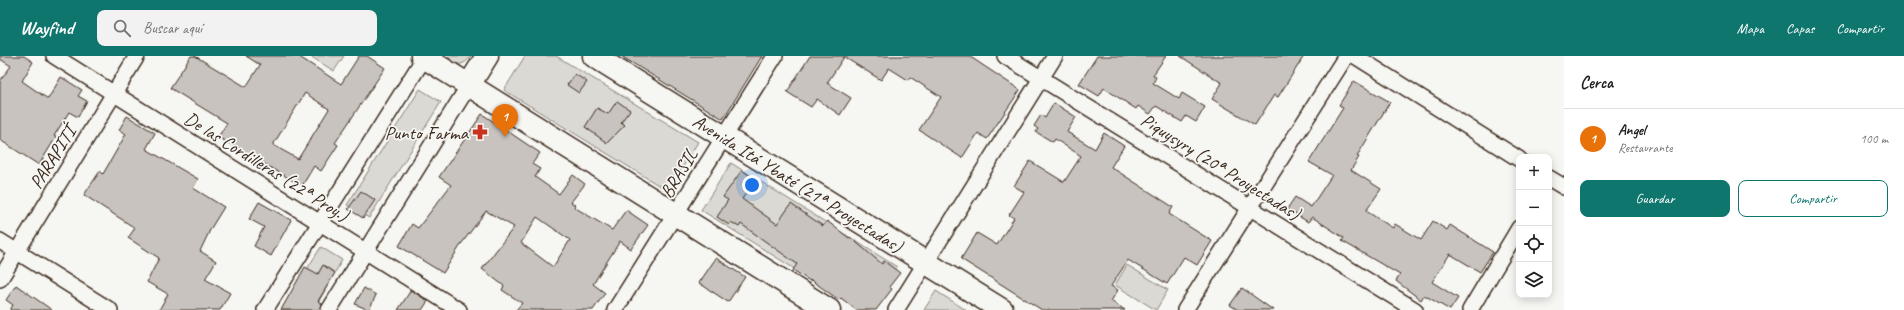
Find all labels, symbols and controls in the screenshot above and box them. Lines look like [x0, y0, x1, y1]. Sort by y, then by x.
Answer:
search box [97, 10, 377, 46]
text: Wayfind [20, 16, 73, 40]
icon: search [111, 17, 133, 39]
text: Buscar aquí [143, 19, 202, 38]
text: Mapa [1737, 20, 1764, 37]
text: Capas [1786, 20, 1814, 37]
text: Compartir [1836, 20, 1884, 37]
text: Cerca [1580, 72, 1613, 93]
pin: 1 [492, 104, 518, 137]
street label: De las Cordilleras (22ª Proy.) [180, 107, 355, 228]
street label: Piquysyry (20ª Proyectadas) [1136, 108, 1306, 227]
street label: Avenida Itá Ybaté (21ª Proyectadas) [688, 109, 908, 259]
street label: PARAPITÍ [24, 118, 84, 193]
place label: Punto Farma [385, 121, 470, 145]
text: Angel [1618, 121, 1646, 140]
pharmacy icon: Punto Farma [471, 123, 489, 141]
text: 1 [1590, 131, 1596, 147]
text: 100 m [1860, 131, 1888, 147]
text: Restaurante [1618, 140, 1673, 156]
street label: BRASIL [655, 144, 703, 203]
map controls [1516, 154, 1552, 298]
button: + [1516, 154, 1552, 190]
your location [742, 175, 762, 195]
button: Guardar [1580, 180, 1730, 217]
button: Compartir [1738, 180, 1888, 217]
button: − [1516, 190, 1552, 226]
button: locate [1516, 226, 1552, 262]
button: layers [1516, 262, 1552, 298]

